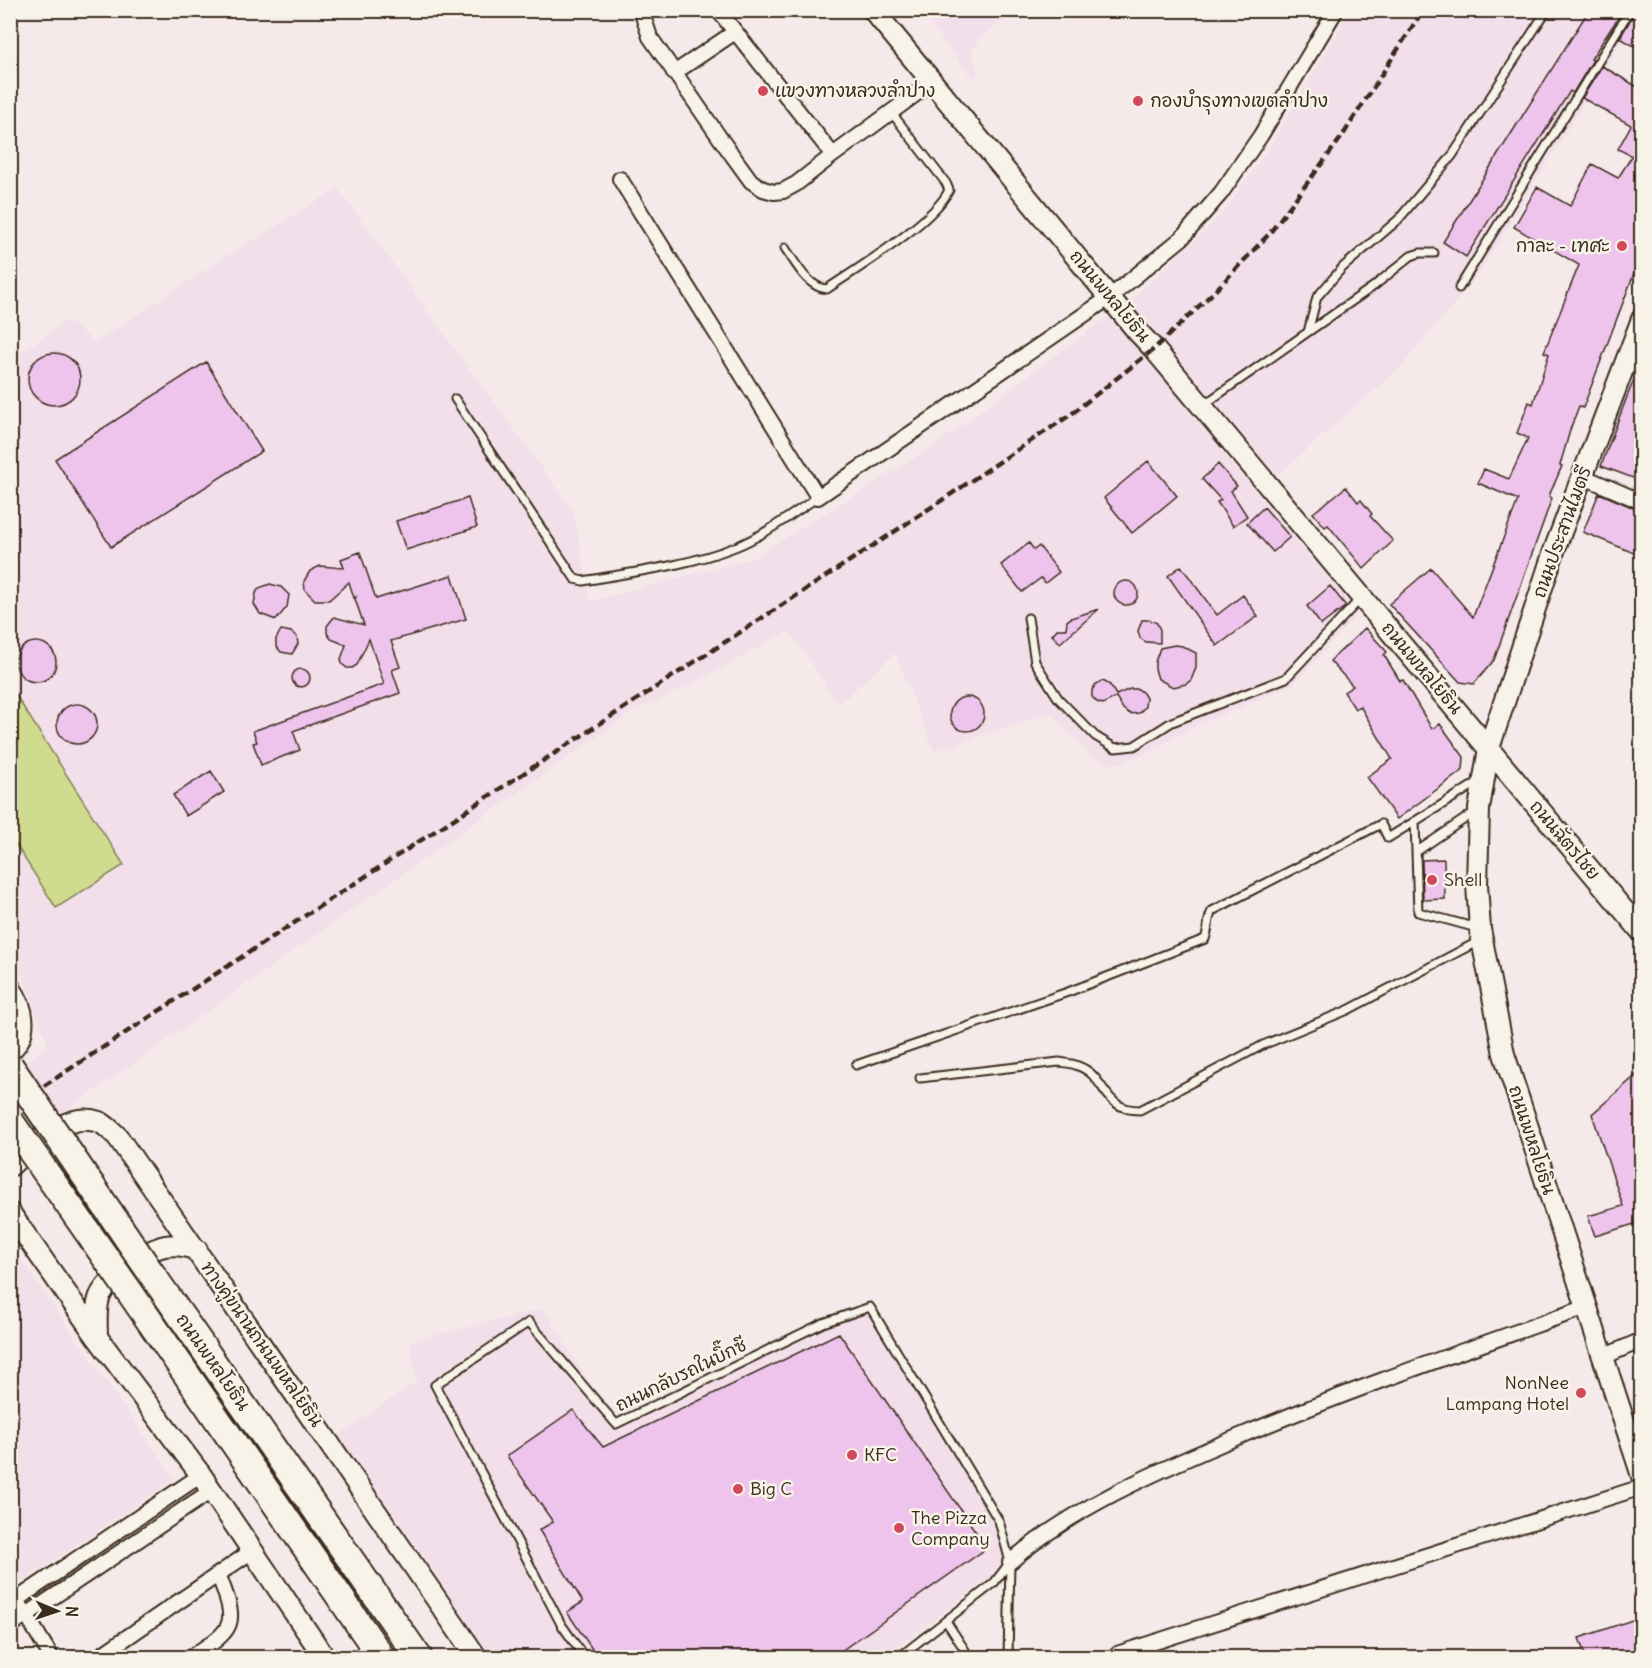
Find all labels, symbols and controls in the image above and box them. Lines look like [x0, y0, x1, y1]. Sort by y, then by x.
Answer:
place label: แขวงทางหลวงลำปาง [775, 79, 935, 102]
marker: แขวงทางหลวงลำปาง [756, 84, 770, 98]
place label: กองบำรุงทางเขตลำปาง [1150, 89, 1328, 115]
marker: กองบำรุงทางเขตลำปาง [1131, 94, 1145, 108]
place label: กาละ - เทศะ [1516, 234, 1610, 257]
marker: กาละ - เทศะ [1615, 239, 1629, 253]
street label: ถนนพหลโยธิน [1065, 244, 1156, 347]
street label: ถนนประสานไมตรี [1526, 463, 1596, 601]
street label: ถนนพหลโยธิน [1377, 616, 1468, 719]
street label: ถนนฉัตรไชย [1525, 794, 1606, 884]
place label: Shell [1444, 868, 1482, 891]
marker: Shell [1425, 873, 1439, 887]
street label: ถนนพหลโยธิน [1504, 1082, 1562, 1197]
street label: ทางคู่ขนานถนนพหลโยธิน [197, 1257, 327, 1431]
street label: ถนนพหลโยธิน [172, 1309, 254, 1415]
street label: ถนนกลับรถในบิ๊กซี [609, 1328, 750, 1416]
place label: NonNee Lampang Hotel [1445, 1371, 1569, 1415]
marker: NonNee Lampang Hotel [1574, 1386, 1588, 1400]
place label: KFC [864, 1443, 897, 1466]
marker: KFC [845, 1448, 859, 1462]
place label: Big C [750, 1477, 792, 1500]
marker: Big C [731, 1482, 745, 1496]
place label: The Pizza Company [911, 1506, 990, 1550]
marker: The Pizza Company [892, 1521, 906, 1535]
north arrow [27, 1581, 87, 1641]
text: N [62, 1606, 82, 1617]

